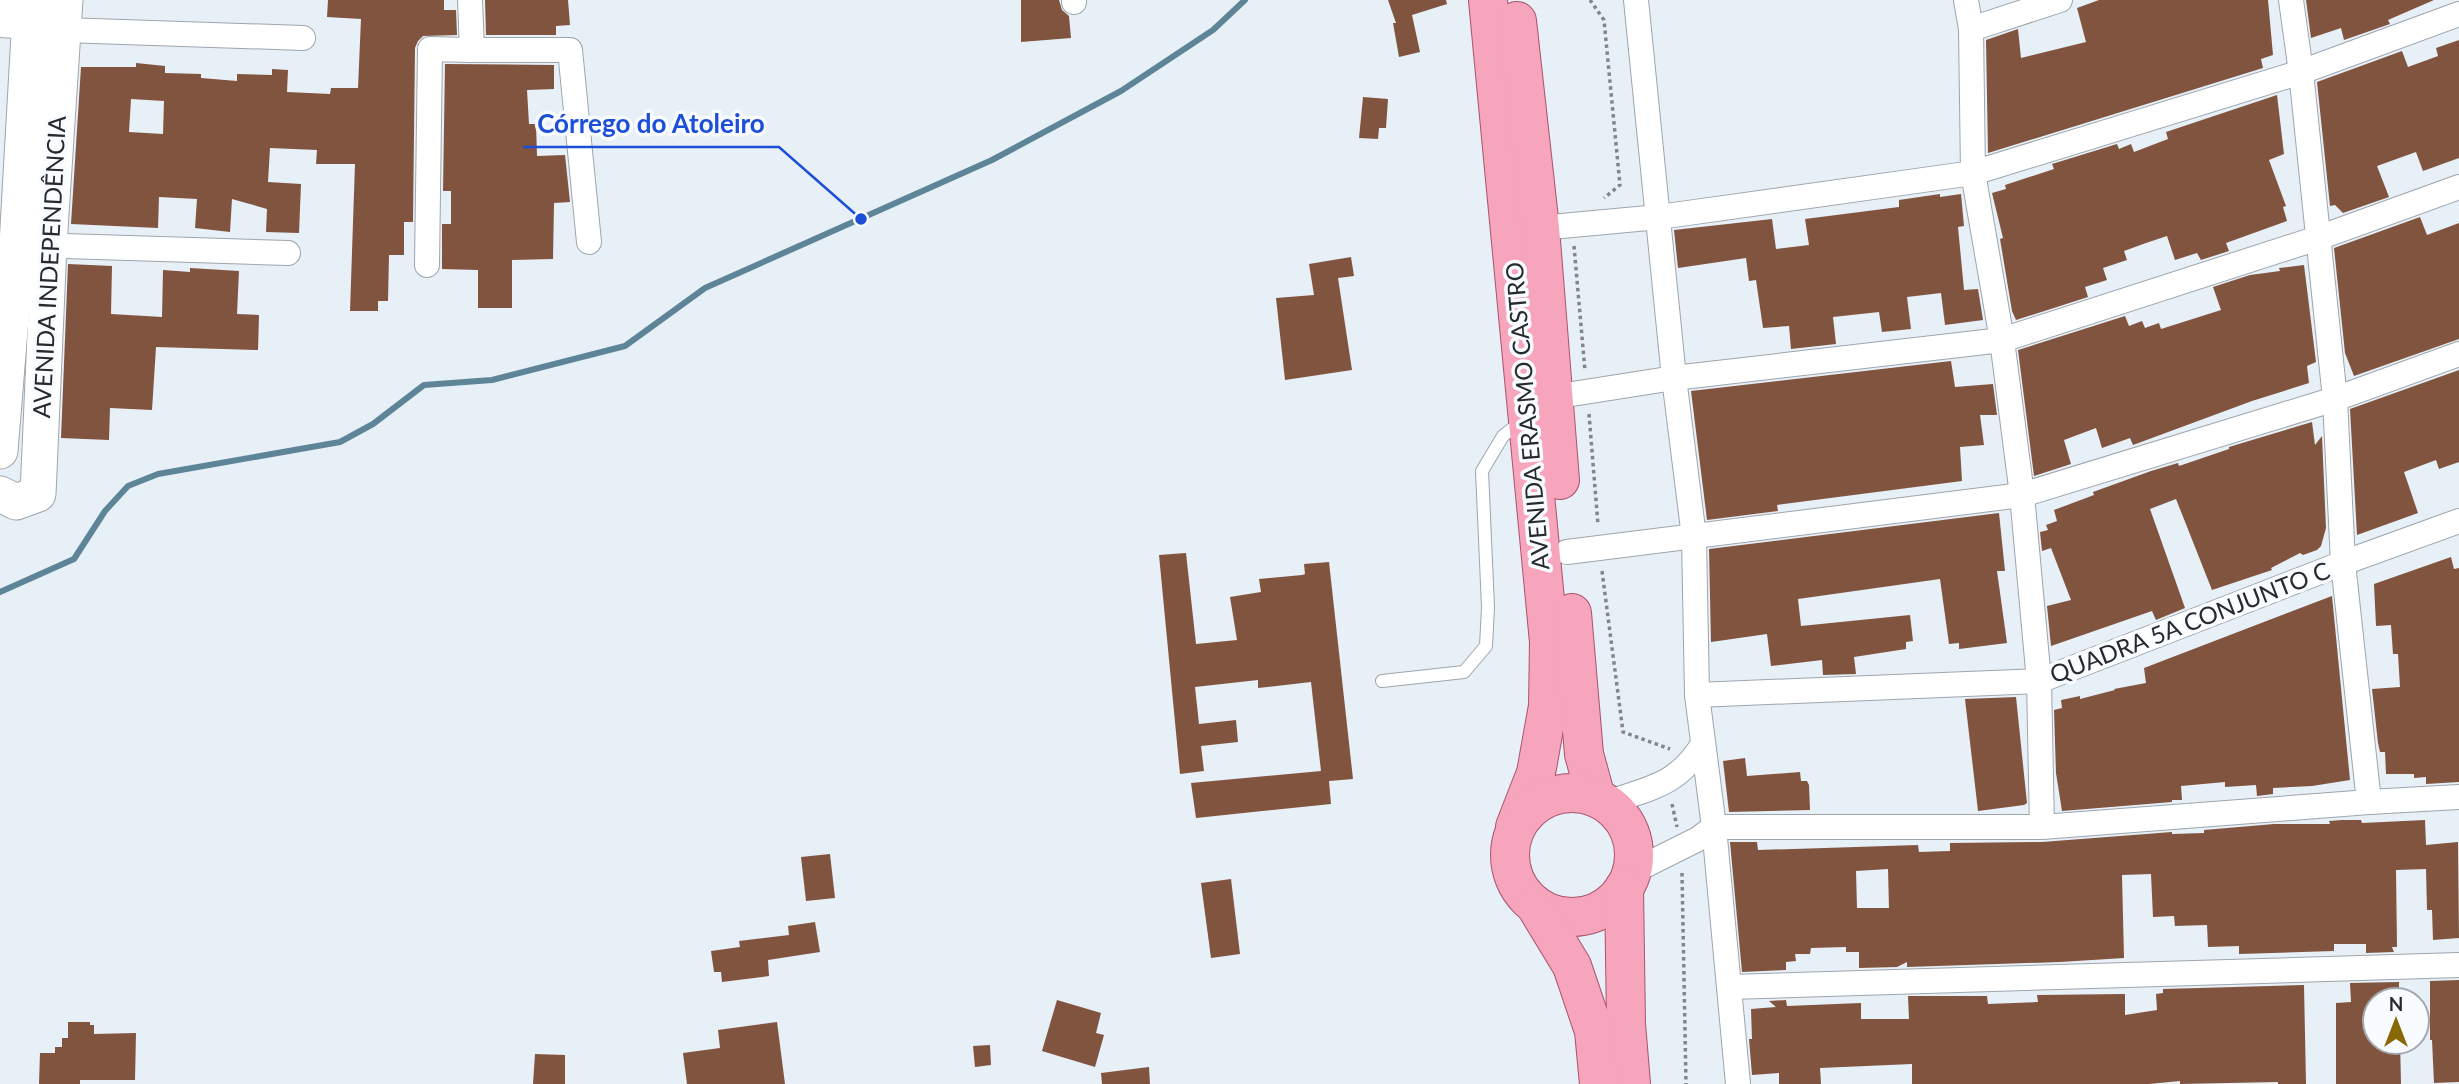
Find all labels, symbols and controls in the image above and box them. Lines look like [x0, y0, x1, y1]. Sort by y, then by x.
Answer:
callout: Córrego do Atoleiro [523, 100, 779, 147]
text: Córrego do Atoleiro [537, 107, 765, 139]
street label: AVENIDA INDEPENDÊNCIA [26, 114, 71, 419]
street label: AVENIDA ERASMO CASTRO [1499, 261, 1554, 571]
street label: QUADRA 5A CONJUNTO C [2046, 555, 2333, 688]
north arrow [2361, 986, 2431, 1056]
text: N [2389, 992, 2403, 1015]

